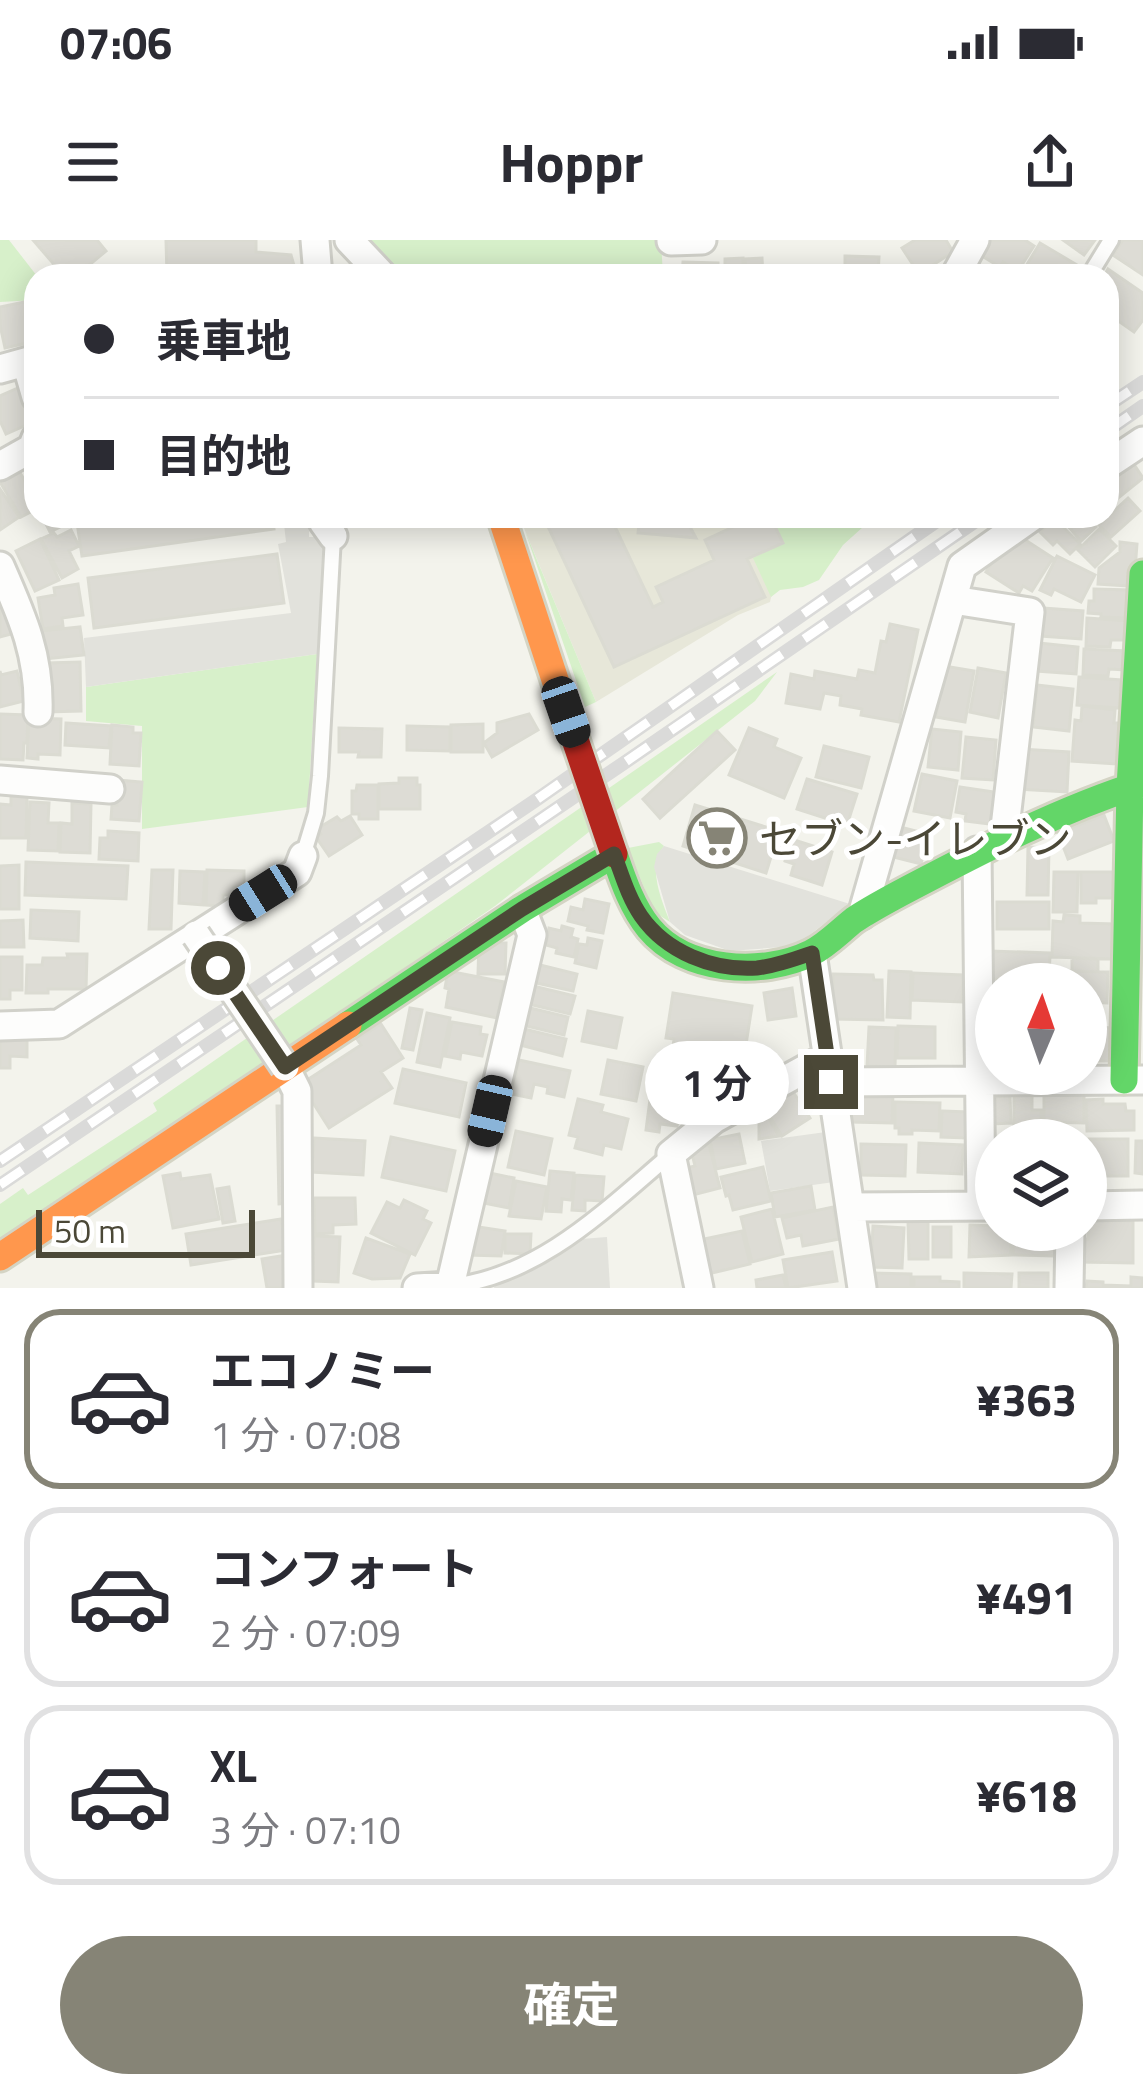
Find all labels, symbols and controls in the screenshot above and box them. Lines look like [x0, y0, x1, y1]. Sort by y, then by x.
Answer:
text: 07:06 [60, 8, 172, 76]
text: Hoppr [500, 121, 643, 203]
icon: menu [60, 129, 126, 195]
icon: share [1017, 129, 1083, 195]
text: 乗車地 [156, 306, 291, 374]
text: 目的地 [156, 421, 291, 489]
car [537, 672, 595, 752]
place label: セブン-イレブン [759, 806, 1071, 870]
supermarket icon: セブン-イレブン [686, 807, 748, 869]
car [223, 859, 303, 927]
route start [191, 941, 245, 995]
north arrow [975, 963, 1107, 1095]
map controls [975, 963, 1107, 1251]
callout: 1 分 [645, 1040, 789, 1124]
text: 1 分 [682, 1053, 752, 1112]
route end [804, 1055, 858, 1109]
car [464, 1072, 516, 1150]
button: layers [975, 1119, 1107, 1251]
scale bar [36, 1204, 255, 1257]
text: 50 m [54, 1206, 126, 1256]
text: エコノミー [210, 1336, 435, 1404]
icon: car [66, 1345, 174, 1453]
text: ¥363 [976, 1365, 1077, 1433]
text: 1 分 · 07:08 [210, 1405, 401, 1464]
text: コンフォート [210, 1534, 479, 1602]
icon: car [66, 1543, 174, 1651]
text: ¥491 [976, 1563, 1077, 1631]
text: 2 分 · 07:09 [210, 1603, 401, 1662]
text: XL [210, 1731, 257, 1799]
icon: car [66, 1741, 174, 1849]
text: ¥618 [976, 1761, 1077, 1829]
text: 3 分 · 07:10 [210, 1800, 401, 1859]
button: 確定 [60, 1936, 1083, 2074]

